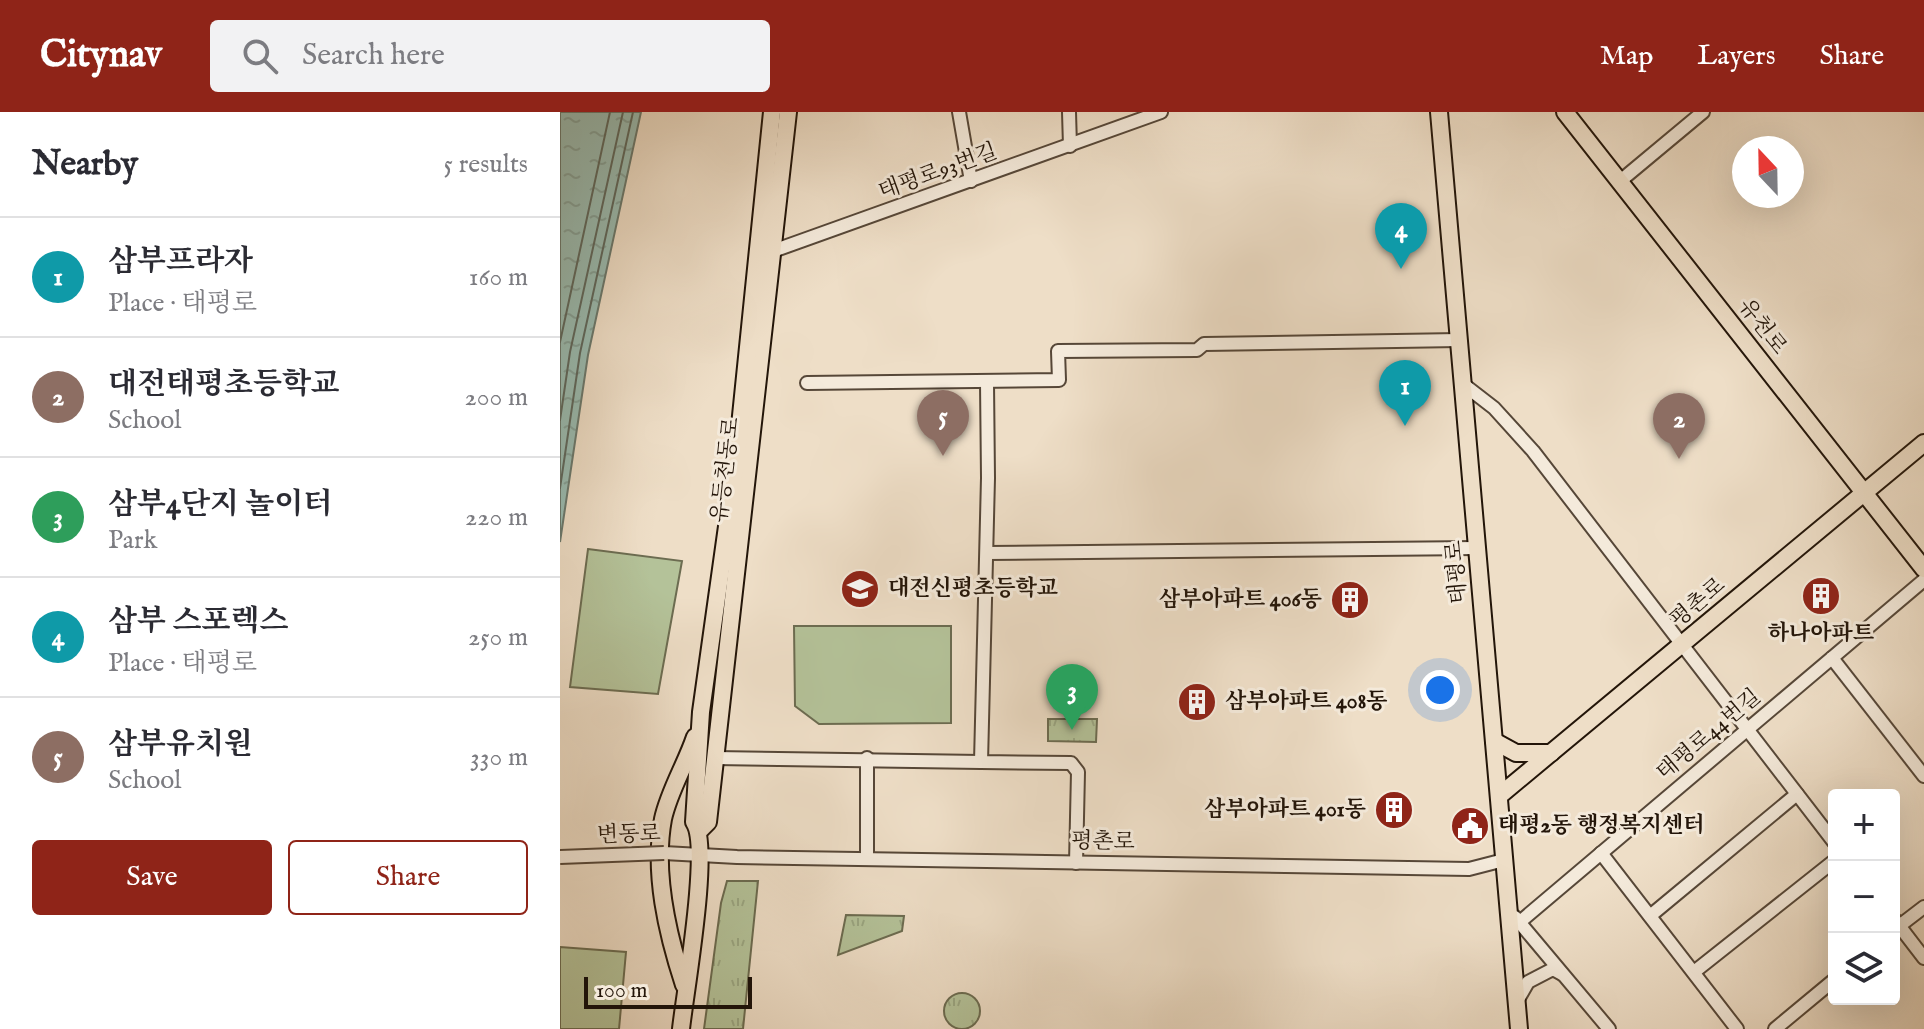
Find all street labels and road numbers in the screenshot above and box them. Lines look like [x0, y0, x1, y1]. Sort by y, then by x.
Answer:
street label: 태평로93번길 [875, 138, 1001, 206]
street label: 유천로 [1731, 293, 1793, 361]
street label: 유등천동로 [706, 416, 746, 524]
street label: 태평로 [1440, 539, 1474, 605]
street label: 평촌로 [1665, 572, 1731, 634]
street label: 태평로44번길 [1651, 683, 1767, 787]
street label: 변동로 [597, 820, 661, 850]
street label: 평촌로 [1071, 827, 1135, 857]

